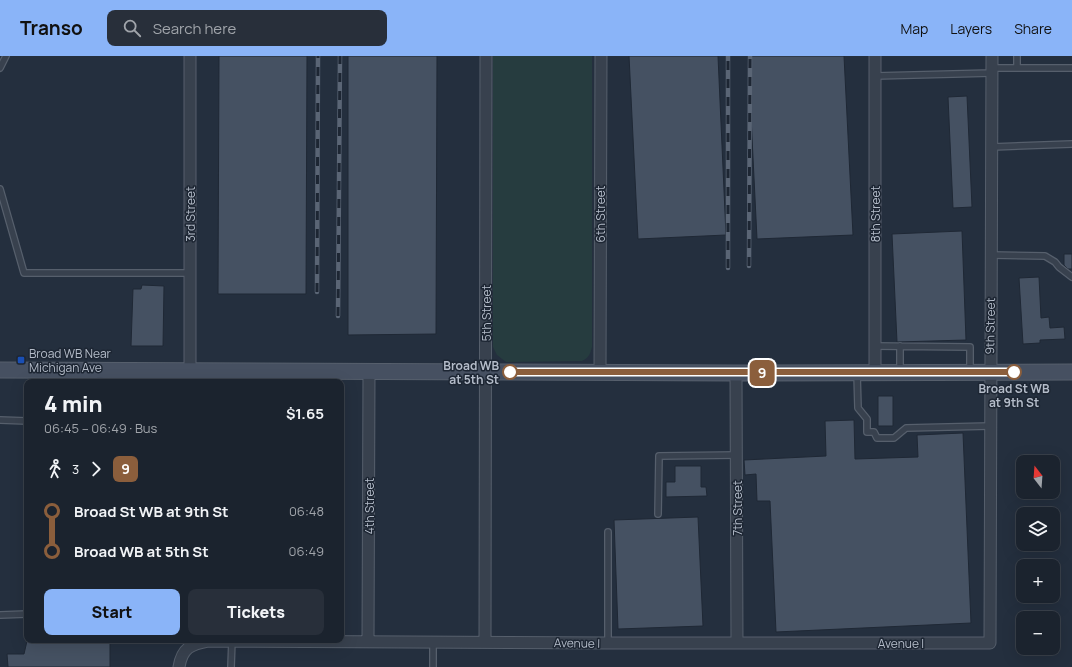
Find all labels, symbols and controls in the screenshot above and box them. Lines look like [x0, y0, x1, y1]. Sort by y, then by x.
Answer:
search box [107, 10, 387, 46]
text: Transo [20, 15, 83, 41]
icon: search [121, 17, 143, 39]
text: Search here [153, 18, 236, 39]
text: Map [900, 19, 928, 38]
text: Layers [950, 19, 992, 38]
text: Share [1014, 19, 1052, 38]
street label: 6th Street [592, 185, 609, 243]
street label: 3rd Street [182, 186, 199, 242]
street label: 8th Street [867, 186, 884, 242]
street label: 5th Street [478, 285, 495, 341]
street label: 9th Street [981, 297, 999, 355]
place label: Broad WB Near Michigan Ave [29, 345, 112, 376]
marker: Broad WB Near Michigan Ave [16, 355, 26, 365]
place label: Broad WB at 5th St [443, 357, 499, 388]
line badge: 9 [749, 360, 775, 386]
text: 9 [758, 363, 766, 382]
marker: Broad WB at 5th St [502, 364, 518, 380]
marker: Broad St WB at 9th St [1006, 364, 1022, 380]
place label: Broad St WB at 9th St [978, 380, 1050, 411]
text: 4 min [44, 389, 103, 419]
text: $1.65 [286, 403, 324, 424]
text: 06:45 – 06:49 · Bus [44, 419, 157, 437]
north arrow [1016, 455, 1060, 499]
map controls [1016, 455, 1060, 655]
icon: walk [44, 458, 66, 480]
icon: forward [85, 458, 107, 480]
text: 9 [121, 459, 130, 478]
text: 3 [72, 460, 79, 478]
street label: 4th Street [361, 477, 378, 534]
street label: 7th Street [729, 480, 746, 536]
text: Broad St WB at 9th St [74, 501, 229, 522]
text: 06:48 [289, 502, 324, 520]
button: layers [1016, 507, 1060, 551]
text: Broad WB at 5th St [74, 541, 209, 562]
text: 06:49 [289, 542, 324, 560]
button: + [1016, 559, 1060, 603]
button: Start [44, 589, 180, 635]
button: Tickets [188, 589, 324, 635]
button: − [1016, 611, 1060, 655]
street label: Avenue I [554, 634, 600, 652]
street label: Avenue I [878, 635, 924, 652]

